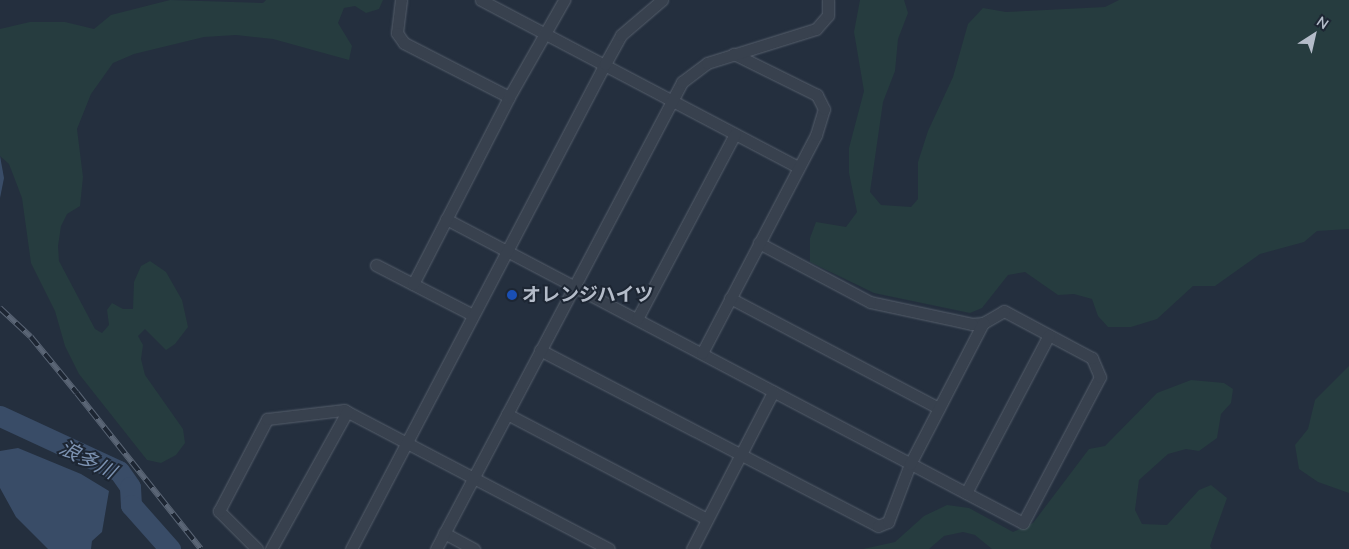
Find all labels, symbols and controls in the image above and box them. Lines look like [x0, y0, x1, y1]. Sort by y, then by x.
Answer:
north arrow [1289, 10, 1339, 60]
text: N [1313, 12, 1332, 33]
place label: オレンジハイツ [522, 284, 655, 306]
marker: オレンジハイツ [506, 289, 518, 301]
water label: 浪多川 [56, 435, 120, 483]

